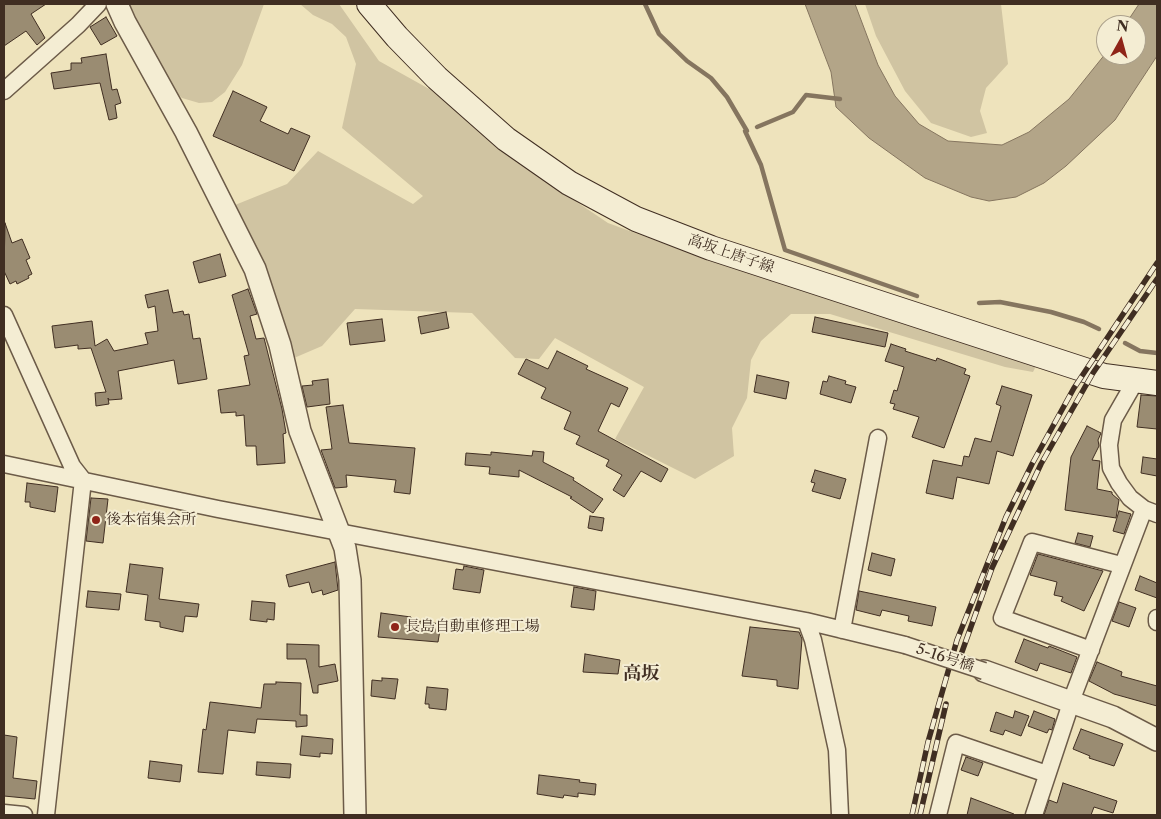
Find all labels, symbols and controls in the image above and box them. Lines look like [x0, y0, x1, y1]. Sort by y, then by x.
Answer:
north arrow [1096, 15, 1146, 65]
text: N [1116, 16, 1130, 36]
street label: 高坂上唐子線 [686, 231, 776, 277]
place label: 後本宿集会所 [106, 511, 196, 529]
marker: 後本宿集会所 [90, 514, 102, 526]
place label: 長島自動車修理工場 [405, 618, 540, 636]
marker: 長島自動車修理工場 [389, 621, 401, 633]
street label: 5-16号橋 [914, 640, 976, 676]
district label: 高坂 [623, 663, 659, 685]

